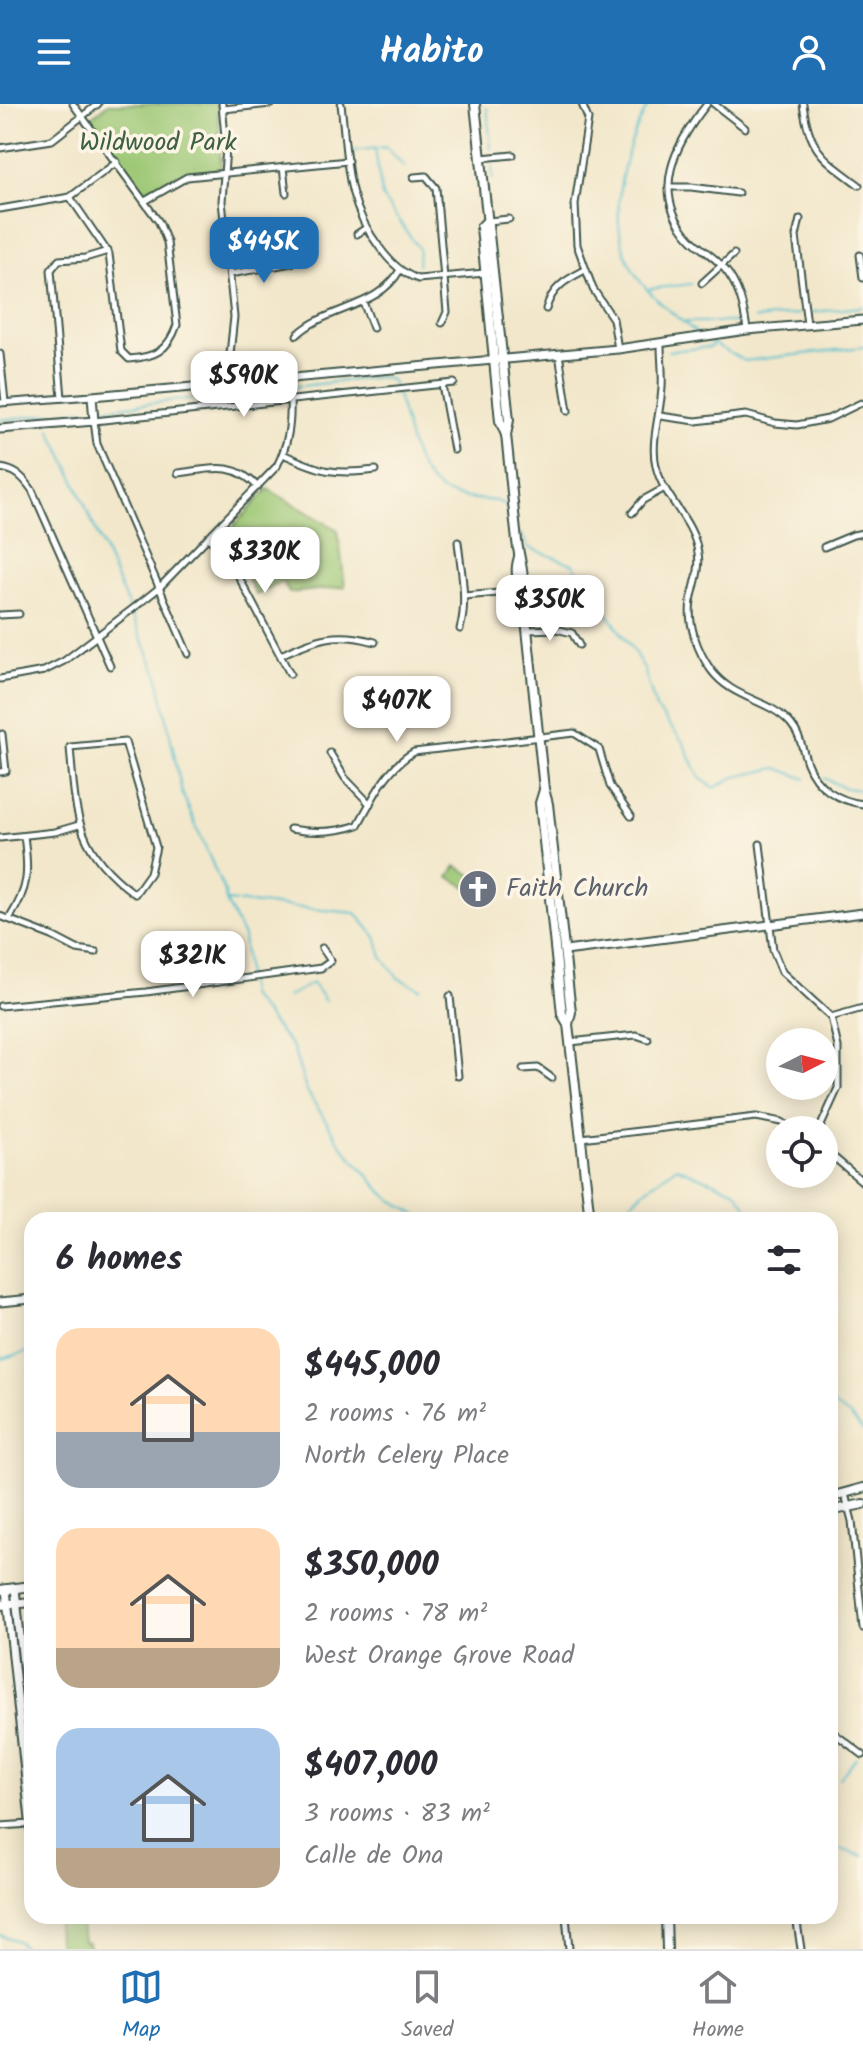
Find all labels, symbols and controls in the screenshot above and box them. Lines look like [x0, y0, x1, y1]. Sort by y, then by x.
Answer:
text: Habito [379, 24, 484, 81]
icon: menu [32, 30, 76, 74]
icon: person [787, 30, 831, 74]
park label: Wildwood Park [79, 122, 238, 164]
pin: $445K [208, 217, 320, 285]
text: $445K [228, 222, 300, 264]
pin: $590K [188, 351, 300, 419]
text: $590K [209, 356, 279, 398]
pin: $330K [209, 527, 321, 595]
text: $330K [229, 532, 301, 574]
pin: $350K [494, 575, 606, 643]
text: $350K [514, 580, 586, 622]
pin: $407K [341, 676, 453, 744]
text: $407K [362, 681, 432, 723]
church icon: Faith Church [457, 868, 499, 910]
place label: Faith Church [506, 868, 649, 910]
pin: $321K [137, 931, 249, 999]
text: $321K [159, 936, 227, 978]
north arrow [766, 1028, 838, 1100]
map controls [766, 1028, 838, 1188]
button: locate [766, 1116, 838, 1188]
text: 6 homes [56, 1233, 182, 1287]
icon: filters [762, 1238, 806, 1282]
text: $445,000 [304, 1339, 440, 1393]
icon: home [120, 1360, 216, 1456]
text: 2 rooms · 76 m² [304, 1393, 486, 1435]
text: North Celery Place [304, 1435, 509, 1477]
text: $350,000 [304, 1539, 439, 1593]
icon: home [120, 1560, 216, 1656]
text: 2 rooms · 78 m² [304, 1593, 487, 1635]
text: West Orange Grove Road [304, 1635, 574, 1677]
text: $407,000 [304, 1739, 437, 1793]
icon: home [120, 1760, 216, 1856]
text: 3 rooms · 83 m² [304, 1793, 490, 1835]
text: Calle de Ona [304, 1835, 444, 1877]
tab: Map [119, 1965, 163, 2048]
tab: Saved [401, 1965, 454, 2048]
tab: Home [692, 1965, 744, 2048]

